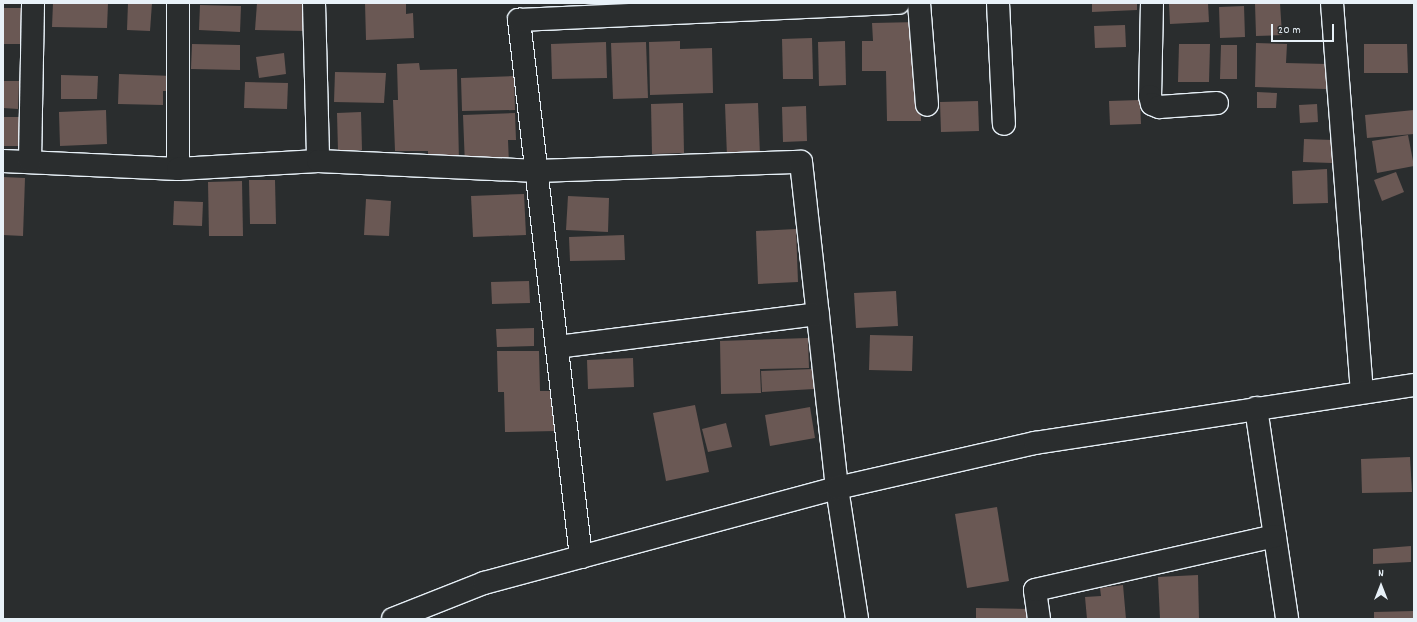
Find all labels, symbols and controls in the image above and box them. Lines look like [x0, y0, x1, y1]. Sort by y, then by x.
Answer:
scale bar [1273, 16, 1336, 42]
text: 20 m [1278, 22, 1301, 39]
north arrow [1361, 566, 1401, 606]
text: N [1378, 566, 1384, 582]

